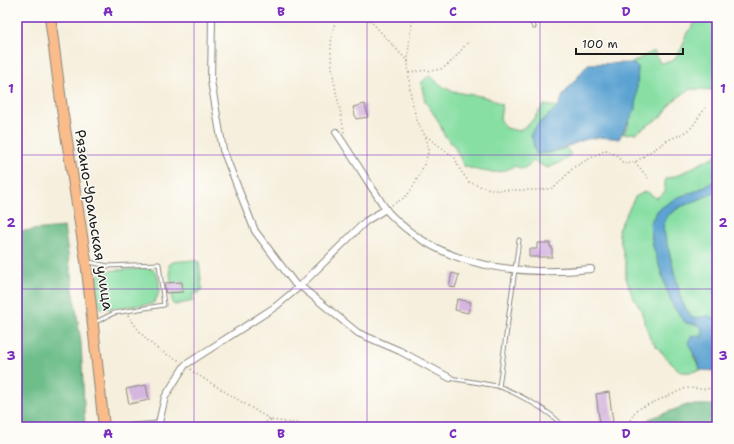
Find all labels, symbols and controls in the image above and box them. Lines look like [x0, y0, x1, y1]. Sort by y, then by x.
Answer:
text: A [103, 3, 113, 20]
text: B [277, 3, 285, 20]
text: C [449, 3, 457, 20]
text: D [621, 3, 631, 20]
scale bar [576, 30, 683, 56]
text: 100 m [582, 36, 618, 52]
text: 1 [8, 80, 14, 97]
text: 1 [720, 80, 726, 97]
street label: Рязано-Уральская улица [70, 128, 118, 313]
text: 2 [6, 214, 16, 231]
text: 2 [718, 214, 728, 231]
text: 3 [6, 347, 16, 364]
text: 3 [718, 347, 728, 364]
text: A [103, 425, 113, 442]
text: B [277, 425, 285, 442]
text: C [449, 425, 457, 442]
text: D [621, 425, 631, 442]

